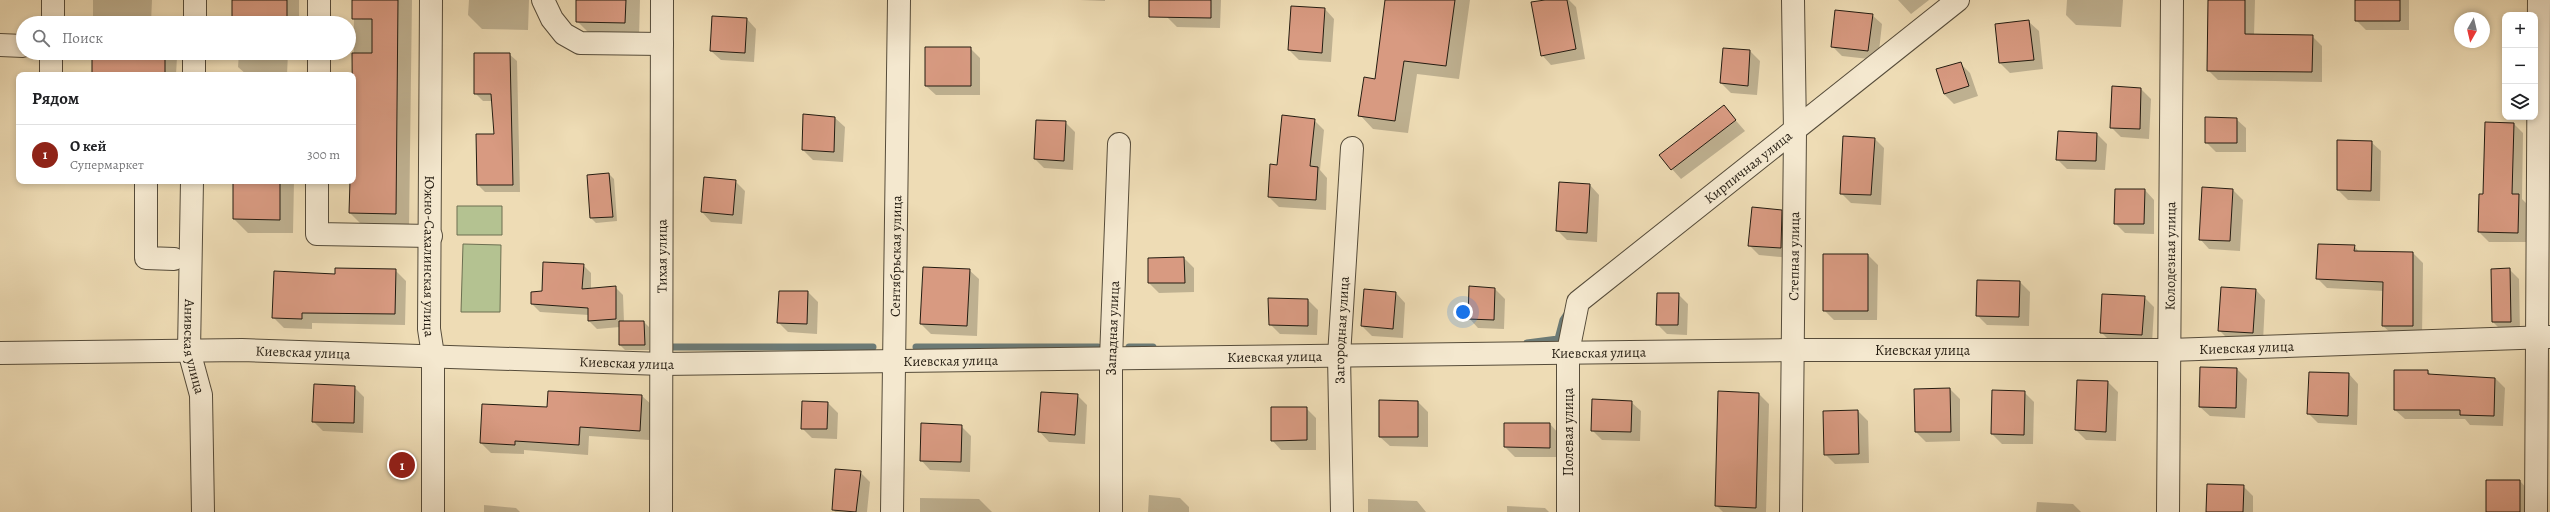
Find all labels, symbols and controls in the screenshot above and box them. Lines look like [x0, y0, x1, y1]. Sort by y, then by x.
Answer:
north arrow [2454, 12, 2490, 48]
map controls [2502, 12, 2538, 120]
button: + [2502, 12, 2538, 48]
search box [16, 16, 356, 60]
icon: search [30, 27, 52, 49]
text: Поиск [62, 28, 103, 48]
button: − [2502, 48, 2538, 84]
button: layers [2502, 84, 2538, 120]
text: Рядом [32, 87, 79, 110]
street label: Кирпичная улица [1700, 126, 1797, 208]
text: О кей [70, 136, 106, 156]
text: 1 [43, 146, 47, 163]
text: 300 m [307, 146, 340, 163]
text: Супермаркет [70, 156, 144, 173]
street label: Южно-Сахалинская улица [419, 175, 439, 339]
street label: Сентябрьская улица [886, 195, 906, 317]
street label: Колодезная улица [2161, 201, 2180, 311]
street label: Степная улица [1784, 211, 1804, 301]
street label: Тихая улица [652, 219, 672, 293]
street label: Загородная улица [1330, 275, 1354, 384]
street label: Западная улица [1102, 280, 1124, 376]
street label: Анивская улица [179, 298, 209, 396]
your location [1453, 302, 1473, 322]
street label: Киевская улица [2199, 337, 2295, 359]
street label: Киевская улица [255, 341, 351, 364]
street label: Киевская улица [1875, 341, 1971, 360]
street label: Киевская улица [1551, 343, 1647, 363]
street label: Киевская улица [1227, 347, 1323, 367]
street label: Киевская улица [903, 351, 999, 371]
street label: Киевская улица [579, 352, 675, 374]
street label: Полевая улица [1559, 387, 1578, 476]
pin: 1 [389, 450, 415, 480]

